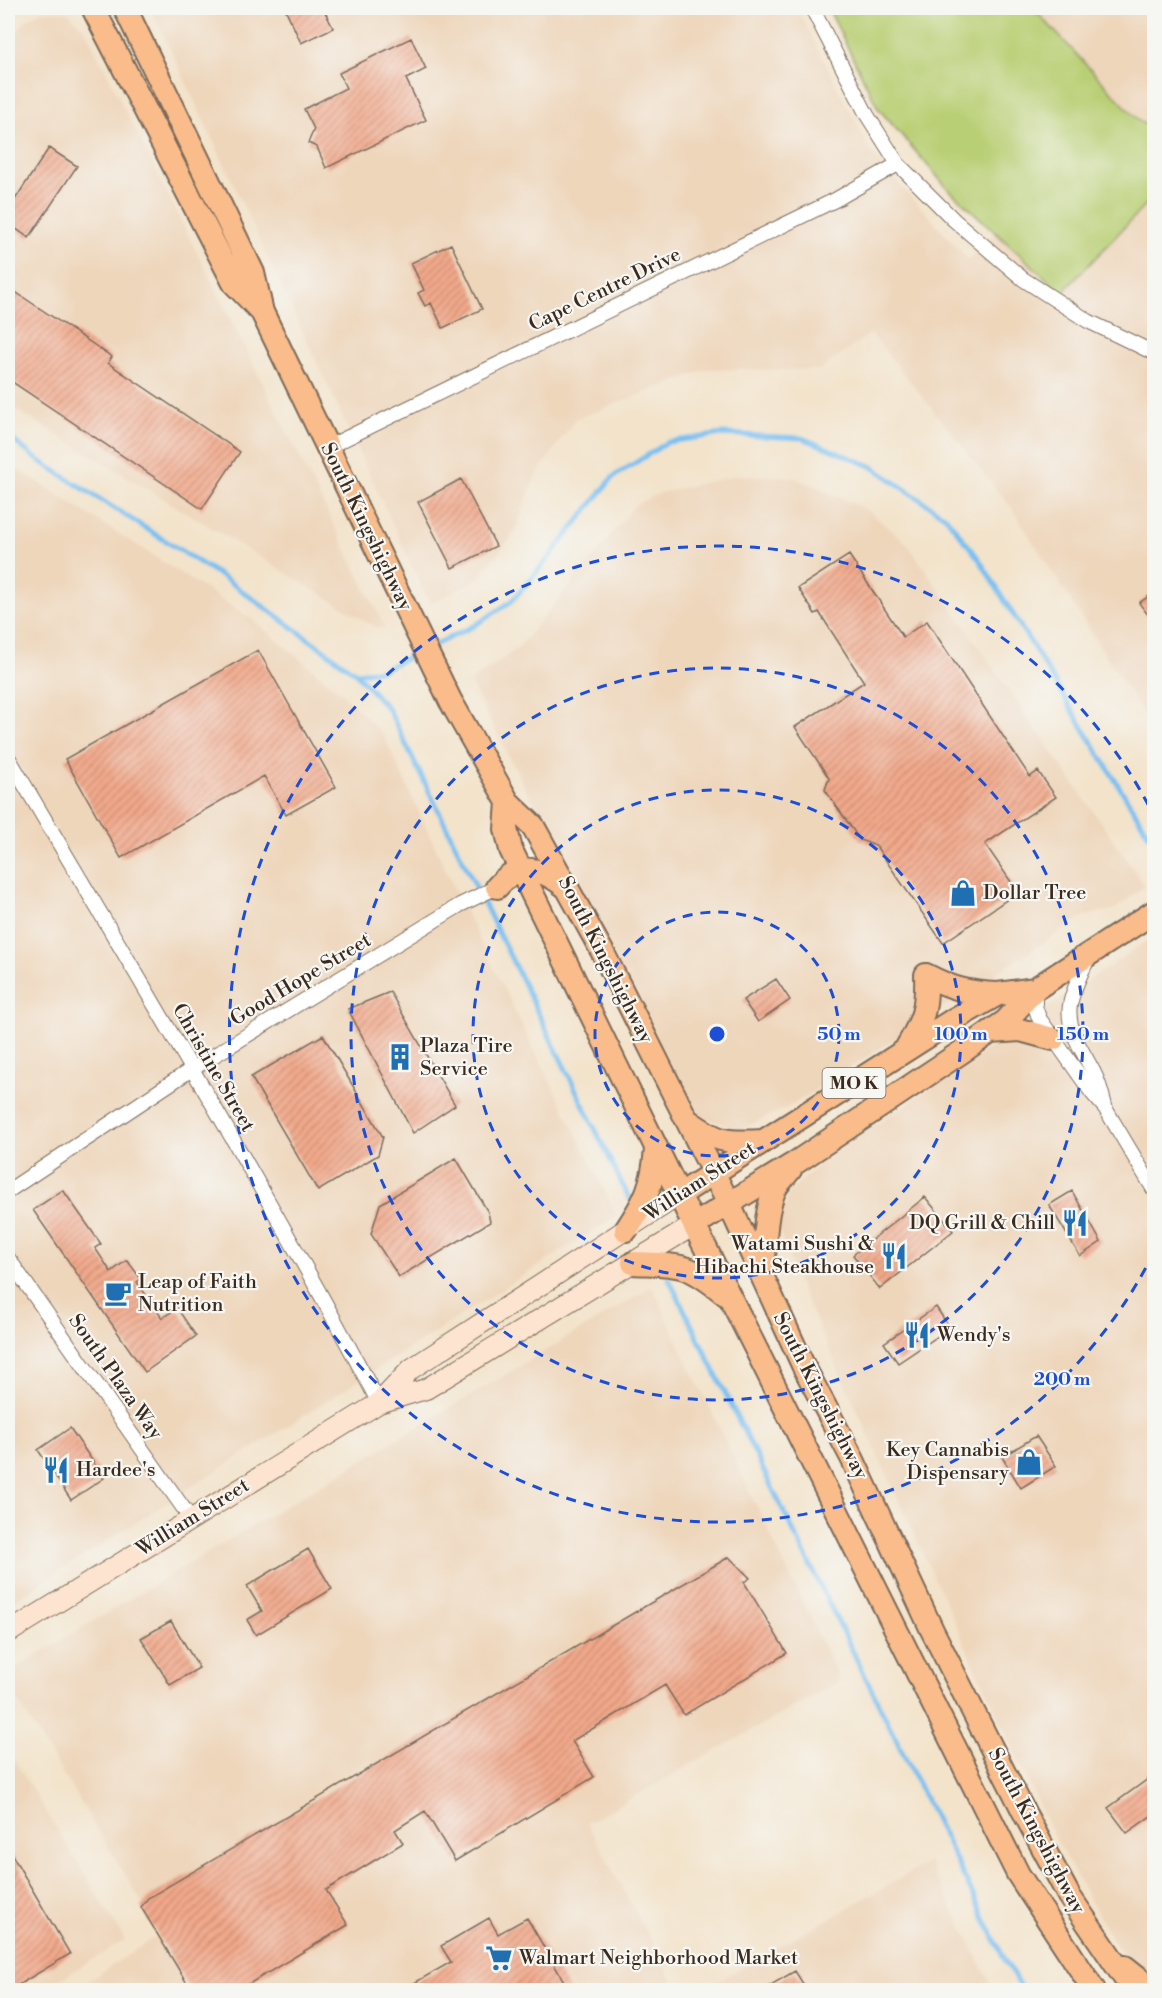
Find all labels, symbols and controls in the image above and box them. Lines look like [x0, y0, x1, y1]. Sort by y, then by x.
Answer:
street label: Cape Centre Drive [525, 242, 685, 338]
street label: South Kingshighway [314, 439, 418, 615]
street label: South Kingshighway [552, 872, 658, 1048]
shop icon: Dollar Tree [948, 878, 978, 908]
place label: Dollar Tree [983, 881, 1086, 906]
street label: Good Hope Street [226, 928, 376, 1032]
street label: Christine Street [166, 999, 260, 1137]
text: 50 m [817, 1023, 861, 1046]
text: 100 m [934, 1023, 988, 1046]
text: 150 m [1057, 1023, 1110, 1046]
centre of rings [707, 1024, 727, 1044]
place label: Plaza Tire Service [420, 1034, 513, 1082]
building icon: Plaza Tire Service [385, 1042, 415, 1072]
road number: MO K [822, 1068, 886, 1098]
street label: William Street [638, 1137, 761, 1228]
restaurant icon: DQ Grill & Chill [1060, 1208, 1090, 1238]
place label: DQ Grill & Chill [909, 1211, 1055, 1236]
place label: Watami Sushi & Hibachi Steakhouse [695, 1232, 874, 1280]
restaurant icon: Watami Sushi & Hibachi Steakhouse [879, 1241, 909, 1271]
place label: Leap of Faith Nutrition [138, 1270, 257, 1318]
cafe icon: Leap of Faith Nutrition [103, 1278, 133, 1308]
street label: South Kingshighway [767, 1308, 873, 1484]
street label: South Plaza Way [62, 1309, 168, 1445]
restaurant icon: Wendy's [902, 1320, 932, 1350]
place label: Wendy's [936, 1323, 1010, 1348]
text: 200 m [1034, 1368, 1091, 1391]
place label: Key Cannabis Dispensary [886, 1438, 1009, 1486]
shop icon: Key Cannabis Dispensary [1014, 1447, 1044, 1477]
restaurant icon: Hardee's [41, 1455, 71, 1485]
place label: Hardee's [76, 1458, 155, 1483]
street label: William Street [131, 1473, 254, 1563]
street label: South Kingshighway [982, 1744, 1090, 1918]
supermarket icon: Walmart Neighborhood Market [484, 1943, 514, 1973]
place label: Walmart Neighborhood Market [518, 1946, 798, 1971]

